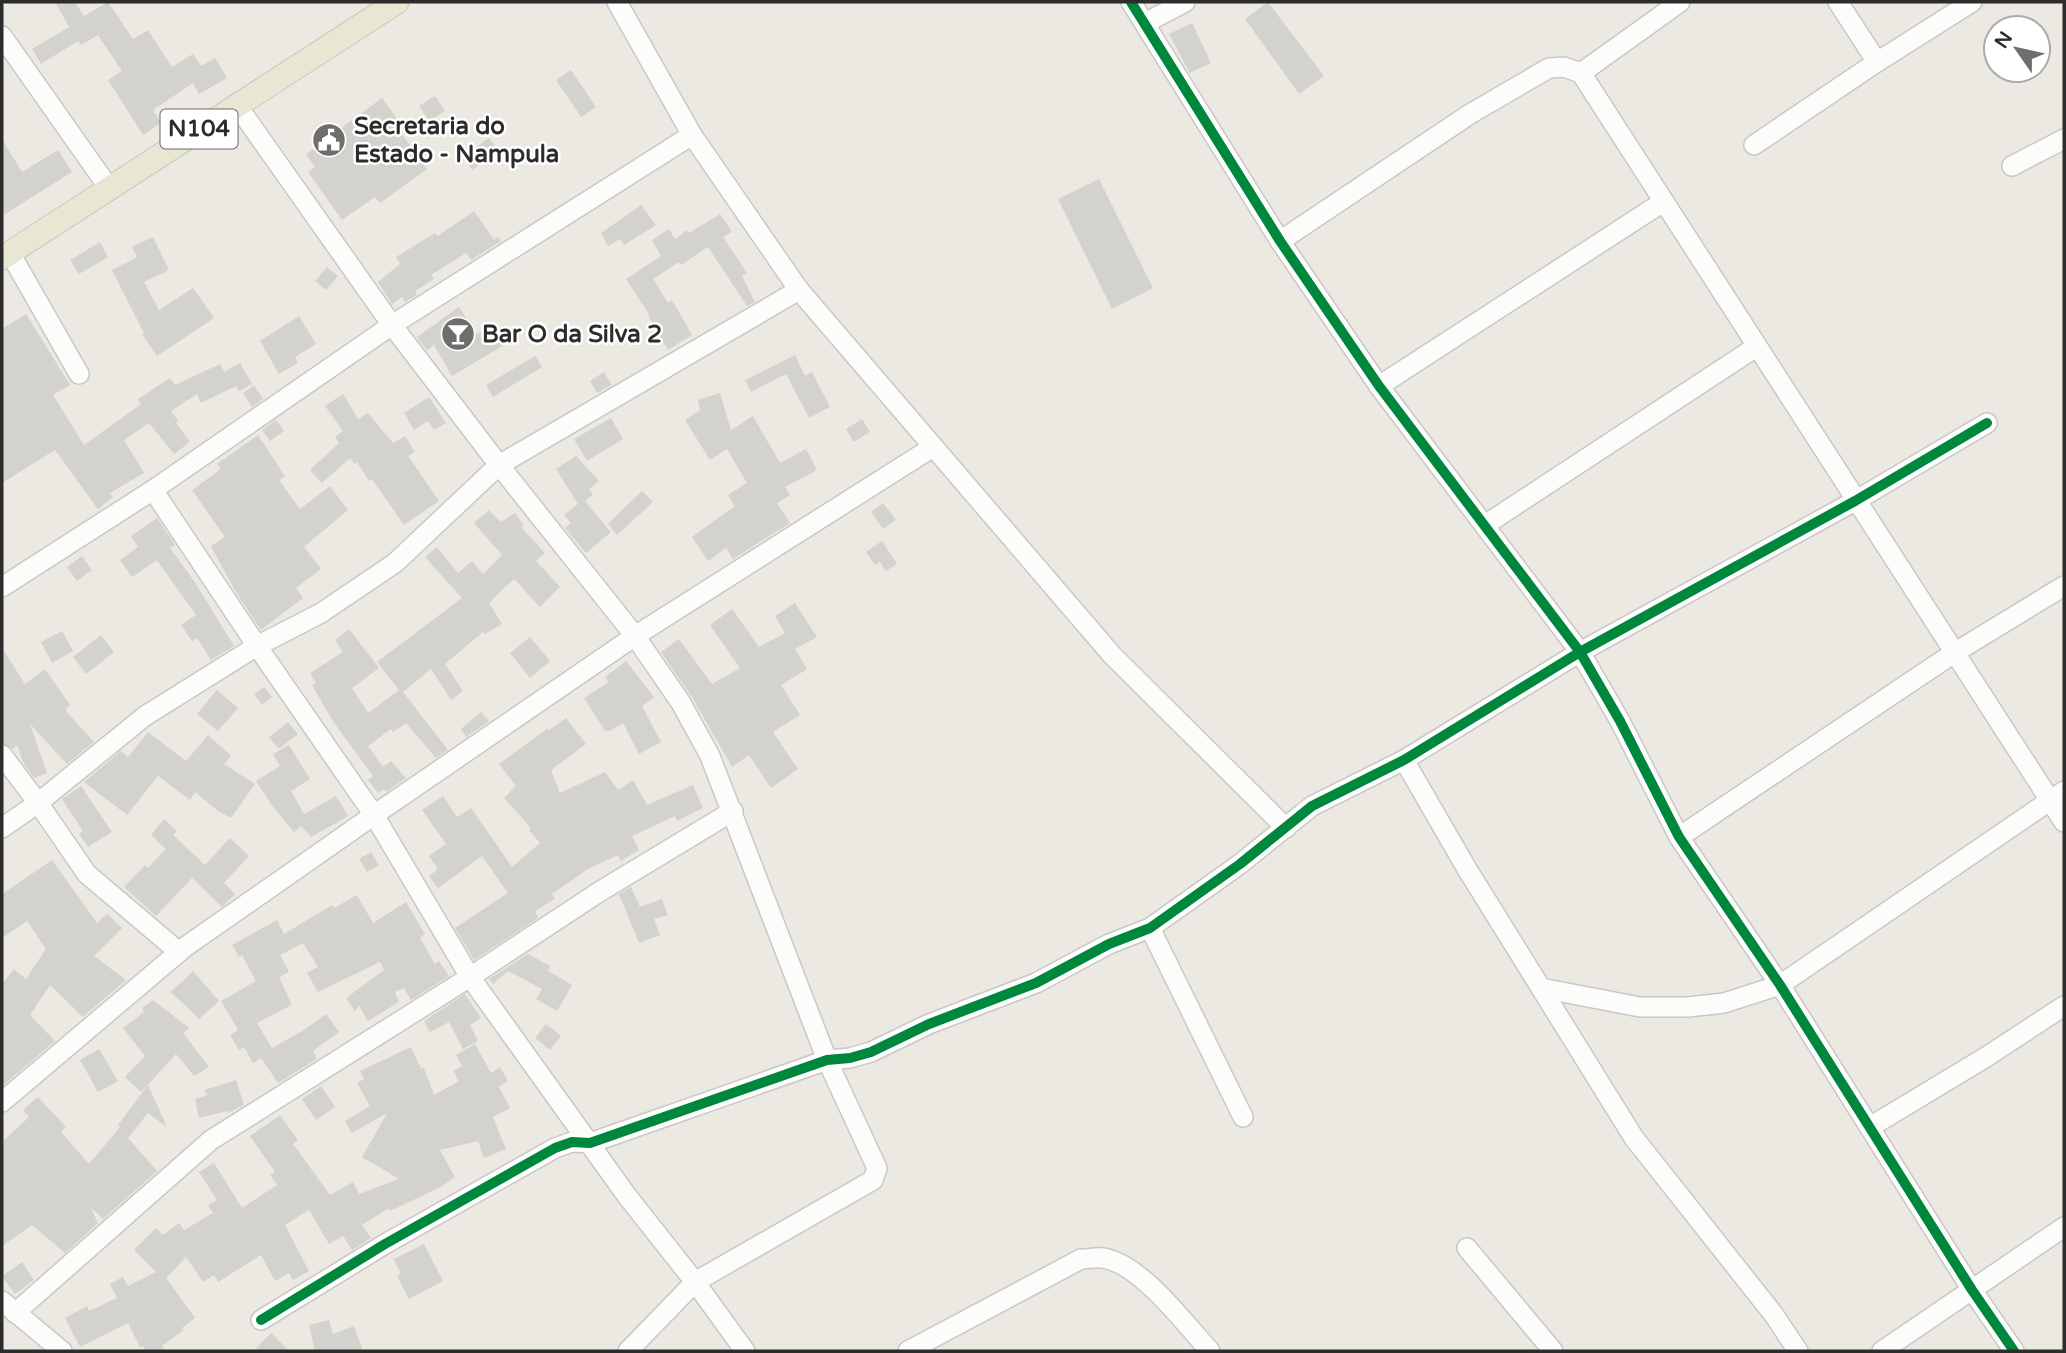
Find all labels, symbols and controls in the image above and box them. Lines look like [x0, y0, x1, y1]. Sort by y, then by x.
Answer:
north arrow [1982, 14, 2052, 84]
text: N [1990, 28, 2017, 53]
road number: N104 [160, 110, 238, 148]
place label: Secretaria do Estado - Nampula [354, 112, 559, 169]
public building icon: Secretaria do Estado - Nampula [310, 121, 348, 159]
bar icon: Bar O da Silva 2 [439, 315, 477, 353]
place label: Bar O da Silva 2 [482, 320, 662, 349]

